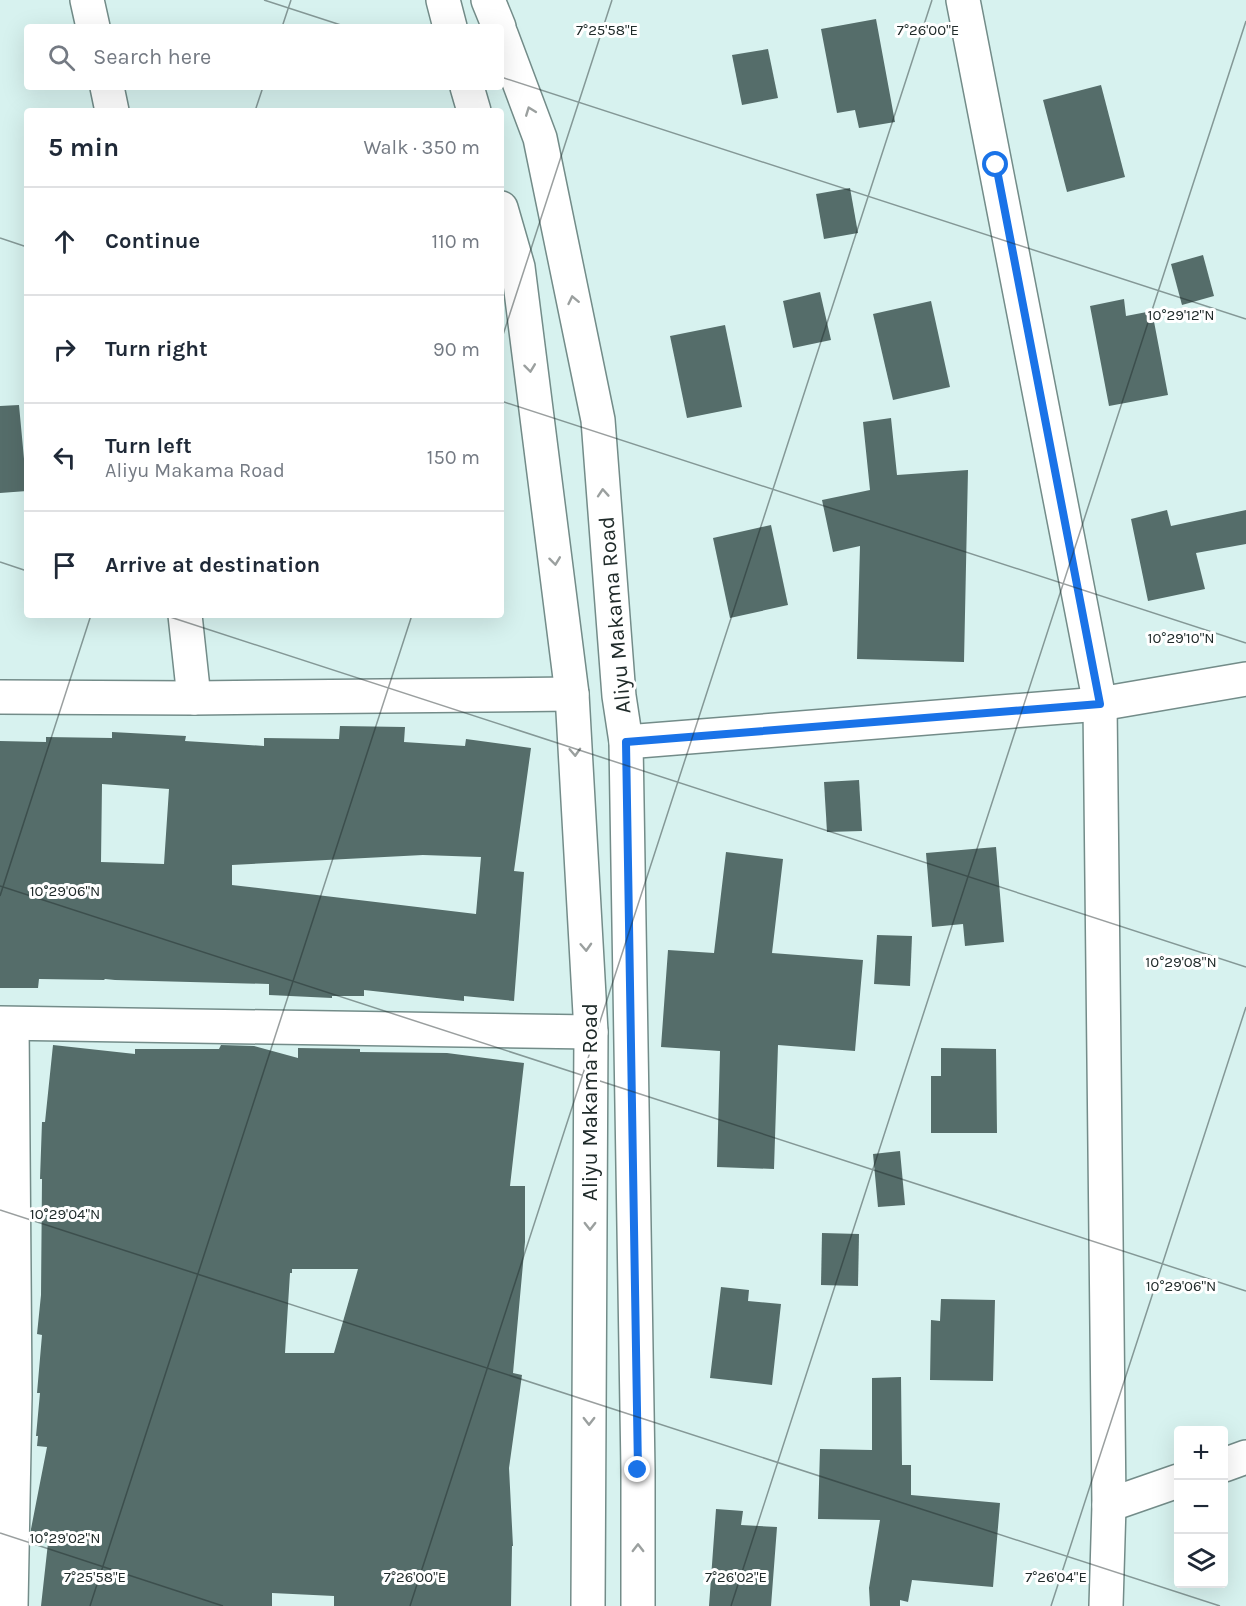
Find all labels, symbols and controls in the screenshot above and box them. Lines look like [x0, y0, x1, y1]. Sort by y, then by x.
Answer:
text: 7°25'58"E [576, 21, 638, 39]
text: 7°26'00"E [897, 21, 959, 39]
search box [24, 24, 504, 90]
icon: search [45, 41, 78, 74]
text: Search here [93, 44, 211, 70]
one-way arrow [524, 106, 537, 116]
text: 5 min [48, 132, 119, 163]
text: Walk · 350 m [363, 136, 480, 159]
route start [982, 151, 1008, 177]
icon: ahead [48, 225, 81, 258]
text: Continue [105, 228, 200, 254]
text: 110 m [431, 230, 480, 253]
one-way arrow [567, 296, 580, 306]
text: 10°29'12"N [1148, 306, 1214, 324]
icon: right [48, 333, 81, 366]
text: Turn right [105, 336, 208, 362]
text: 90 m [433, 338, 480, 361]
one-way arrow [524, 363, 536, 373]
text: Turn left [105, 433, 192, 459]
icon: left [48, 441, 81, 474]
text: 150 m [427, 446, 480, 469]
text: Aliyu Makama Road [105, 459, 285, 482]
one-way arrow [597, 488, 610, 497]
street label: Aliyu Makama Road [593, 515, 637, 715]
icon: arrive [48, 549, 81, 582]
text: Arrive at destination [105, 552, 320, 578]
one-way arrow [548, 557, 561, 566]
text: 10°29'10"N [1147, 629, 1215, 647]
one-way arrow [568, 748, 581, 757]
text: 10°29'06"N [30, 882, 100, 900]
one-way arrow [580, 942, 593, 951]
text: 10°29'08"N [1145, 953, 1217, 971]
street label: Aliyu Makama Road [577, 1003, 603, 1201]
text: 10°29'04"N [30, 1205, 100, 1223]
one-way arrow [584, 1221, 596, 1230]
text: 10°29'06"N [1146, 1277, 1216, 1295]
one-way arrow [583, 1416, 595, 1425]
map controls [1174, 1426, 1228, 1588]
button: + [1174, 1426, 1228, 1480]
route end [624, 1456, 650, 1482]
button: − [1174, 1480, 1228, 1534]
text: 10°29'02"N [30, 1529, 100, 1547]
button: layers [1174, 1534, 1228, 1588]
one-way arrow [632, 1543, 644, 1552]
text: 7°25'58"E [64, 1568, 126, 1586]
text: 7°26'00"E [384, 1568, 446, 1586]
text: 7°26'02"E [705, 1568, 767, 1586]
text: 7°26'04"E [1025, 1568, 1087, 1586]

